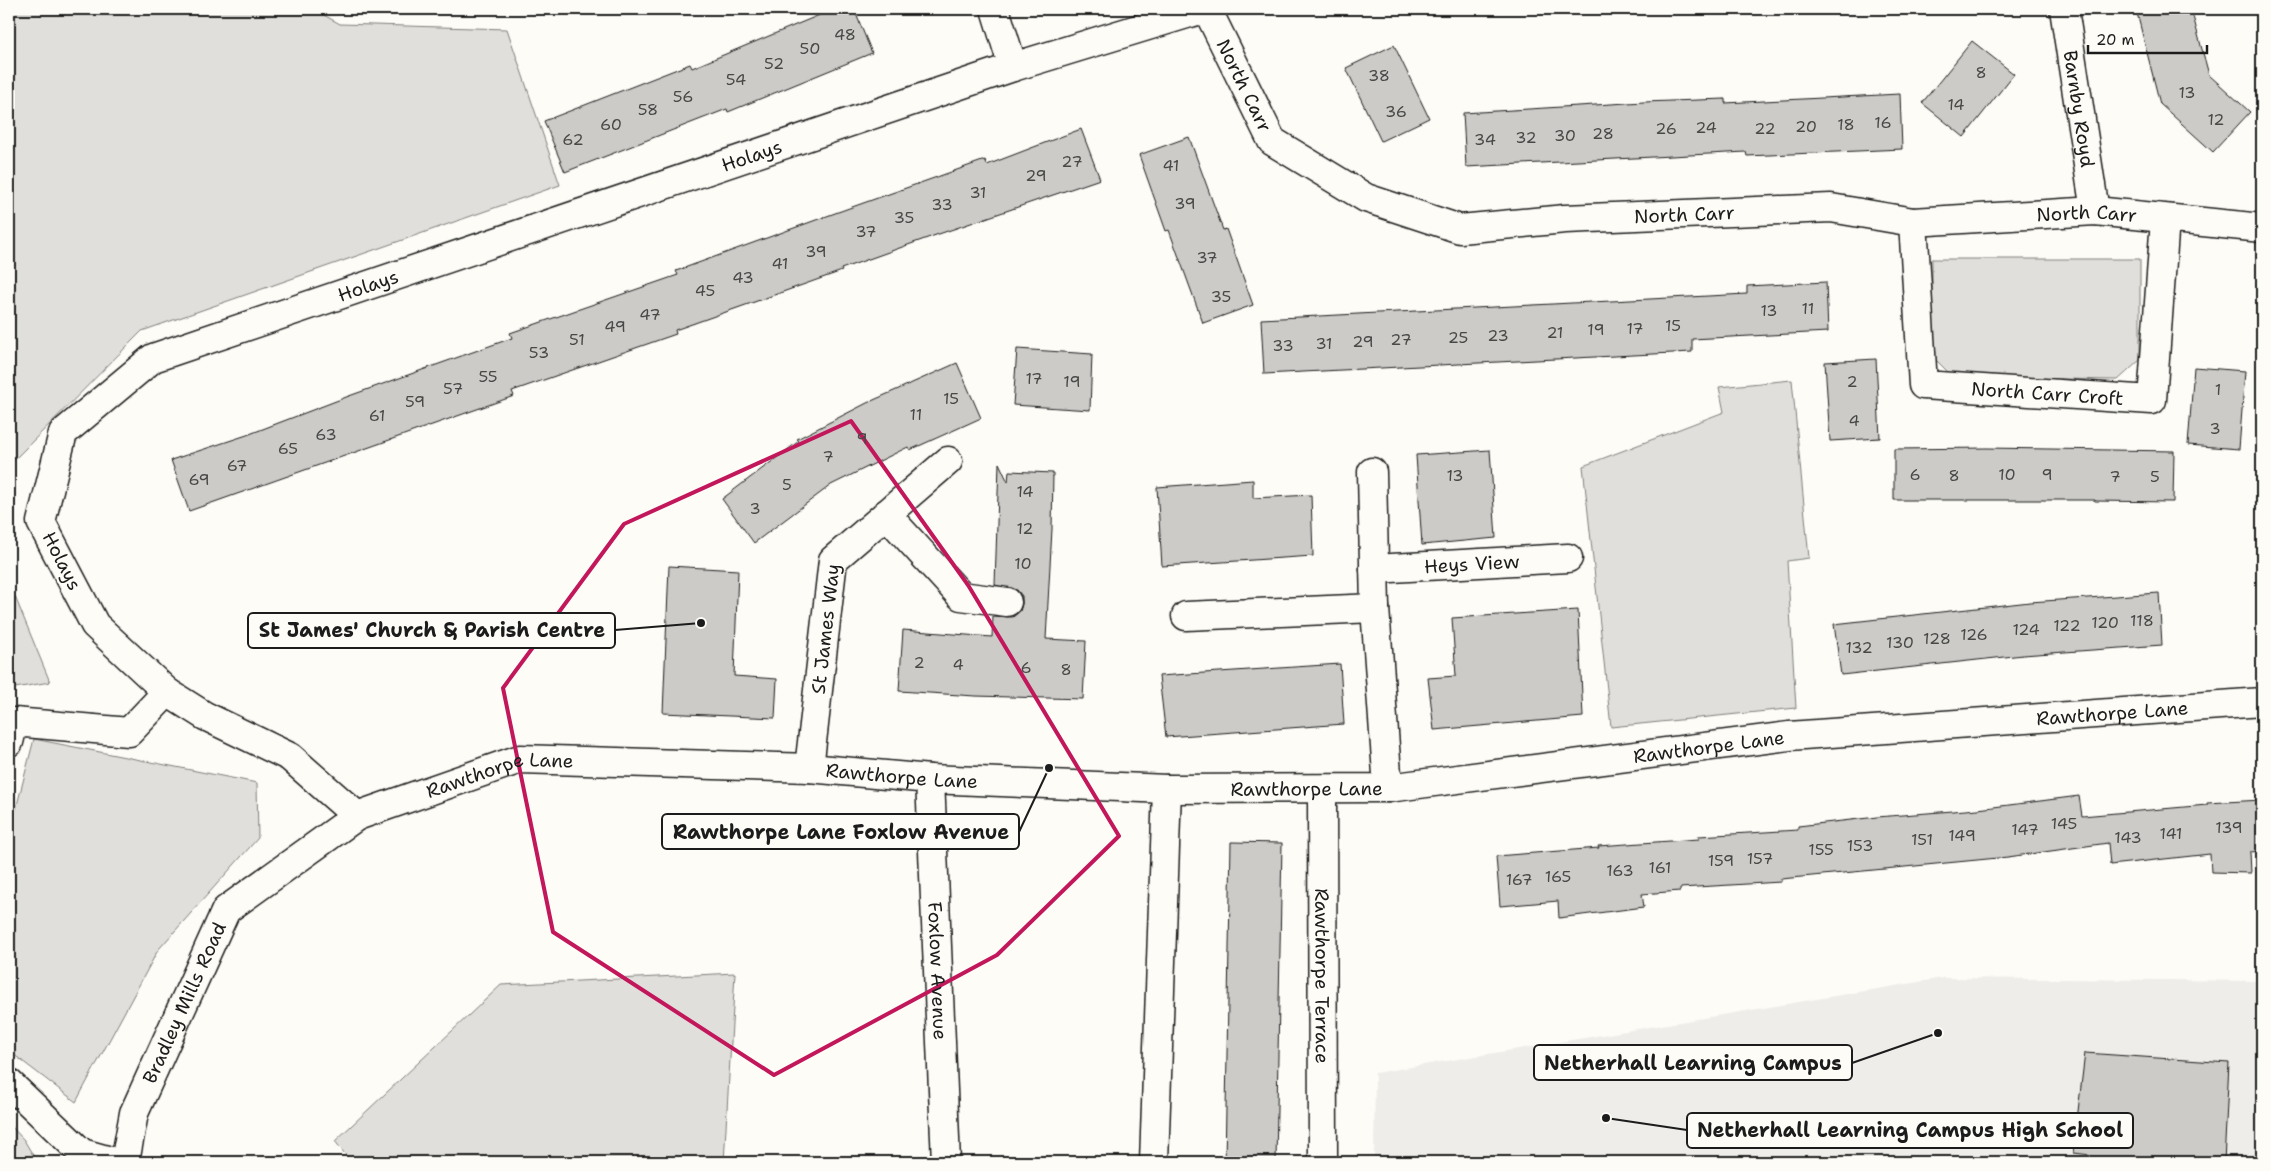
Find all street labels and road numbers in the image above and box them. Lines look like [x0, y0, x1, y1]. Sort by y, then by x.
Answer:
street label: North Carr [1211, 35, 1278, 136]
street label: Barnby Royd [2058, 49, 2101, 169]
street label: Holays [718, 134, 785, 177]
street label: North Carr [2036, 198, 2138, 228]
street label: North Carr [1634, 199, 1735, 229]
street label: Holays [334, 263, 402, 307]
street label: North Carr Croft [1970, 376, 2124, 411]
street label: Holays [37, 527, 87, 595]
street label: Heys View [1423, 548, 1520, 579]
street label: St James Way [805, 562, 845, 695]
street label: Rawthorpe Lane [2035, 695, 2189, 731]
street label: Rawthorpe Lane [1632, 724, 1786, 769]
street label: Rawthorpe Lane [423, 746, 574, 803]
street label: Rawthorpe Lane [825, 757, 978, 794]
street label: Rawthorpe Lane [1230, 776, 1383, 801]
street label: Rawthorpe Terrace [1310, 888, 1335, 1064]
street label: Foxlow Avenue [923, 901, 953, 1040]
street label: Bradley Mills Road [137, 918, 231, 1087]

